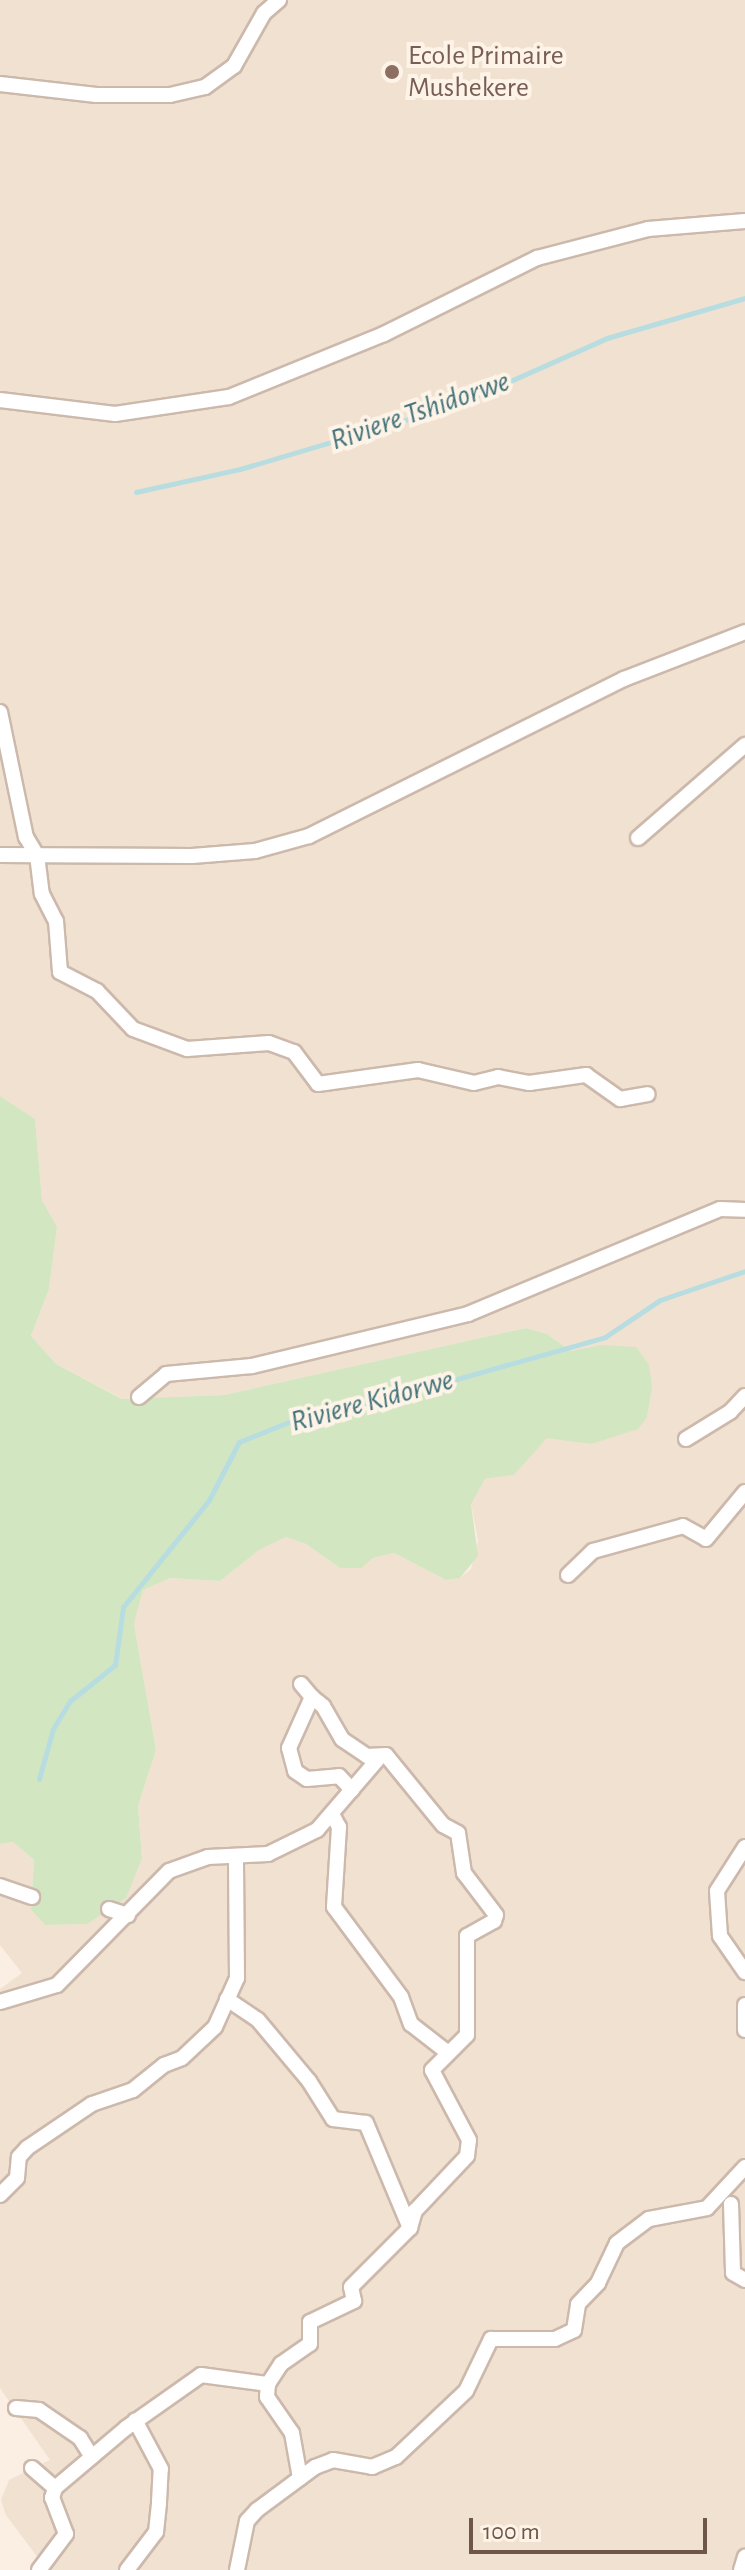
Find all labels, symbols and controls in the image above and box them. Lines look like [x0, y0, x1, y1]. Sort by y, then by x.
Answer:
place label: Ecole Primaire Mushekere [408, 39, 564, 105]
marker: Ecole Primaire Mushekere [383, 63, 401, 81]
water label: Riviere Tshidorwe [326, 364, 514, 458]
water label: Riviere Kidorwe [287, 1362, 457, 1440]
scale bar [473, 2502, 711, 2552]
text: 100 m [483, 2520, 540, 2544]

